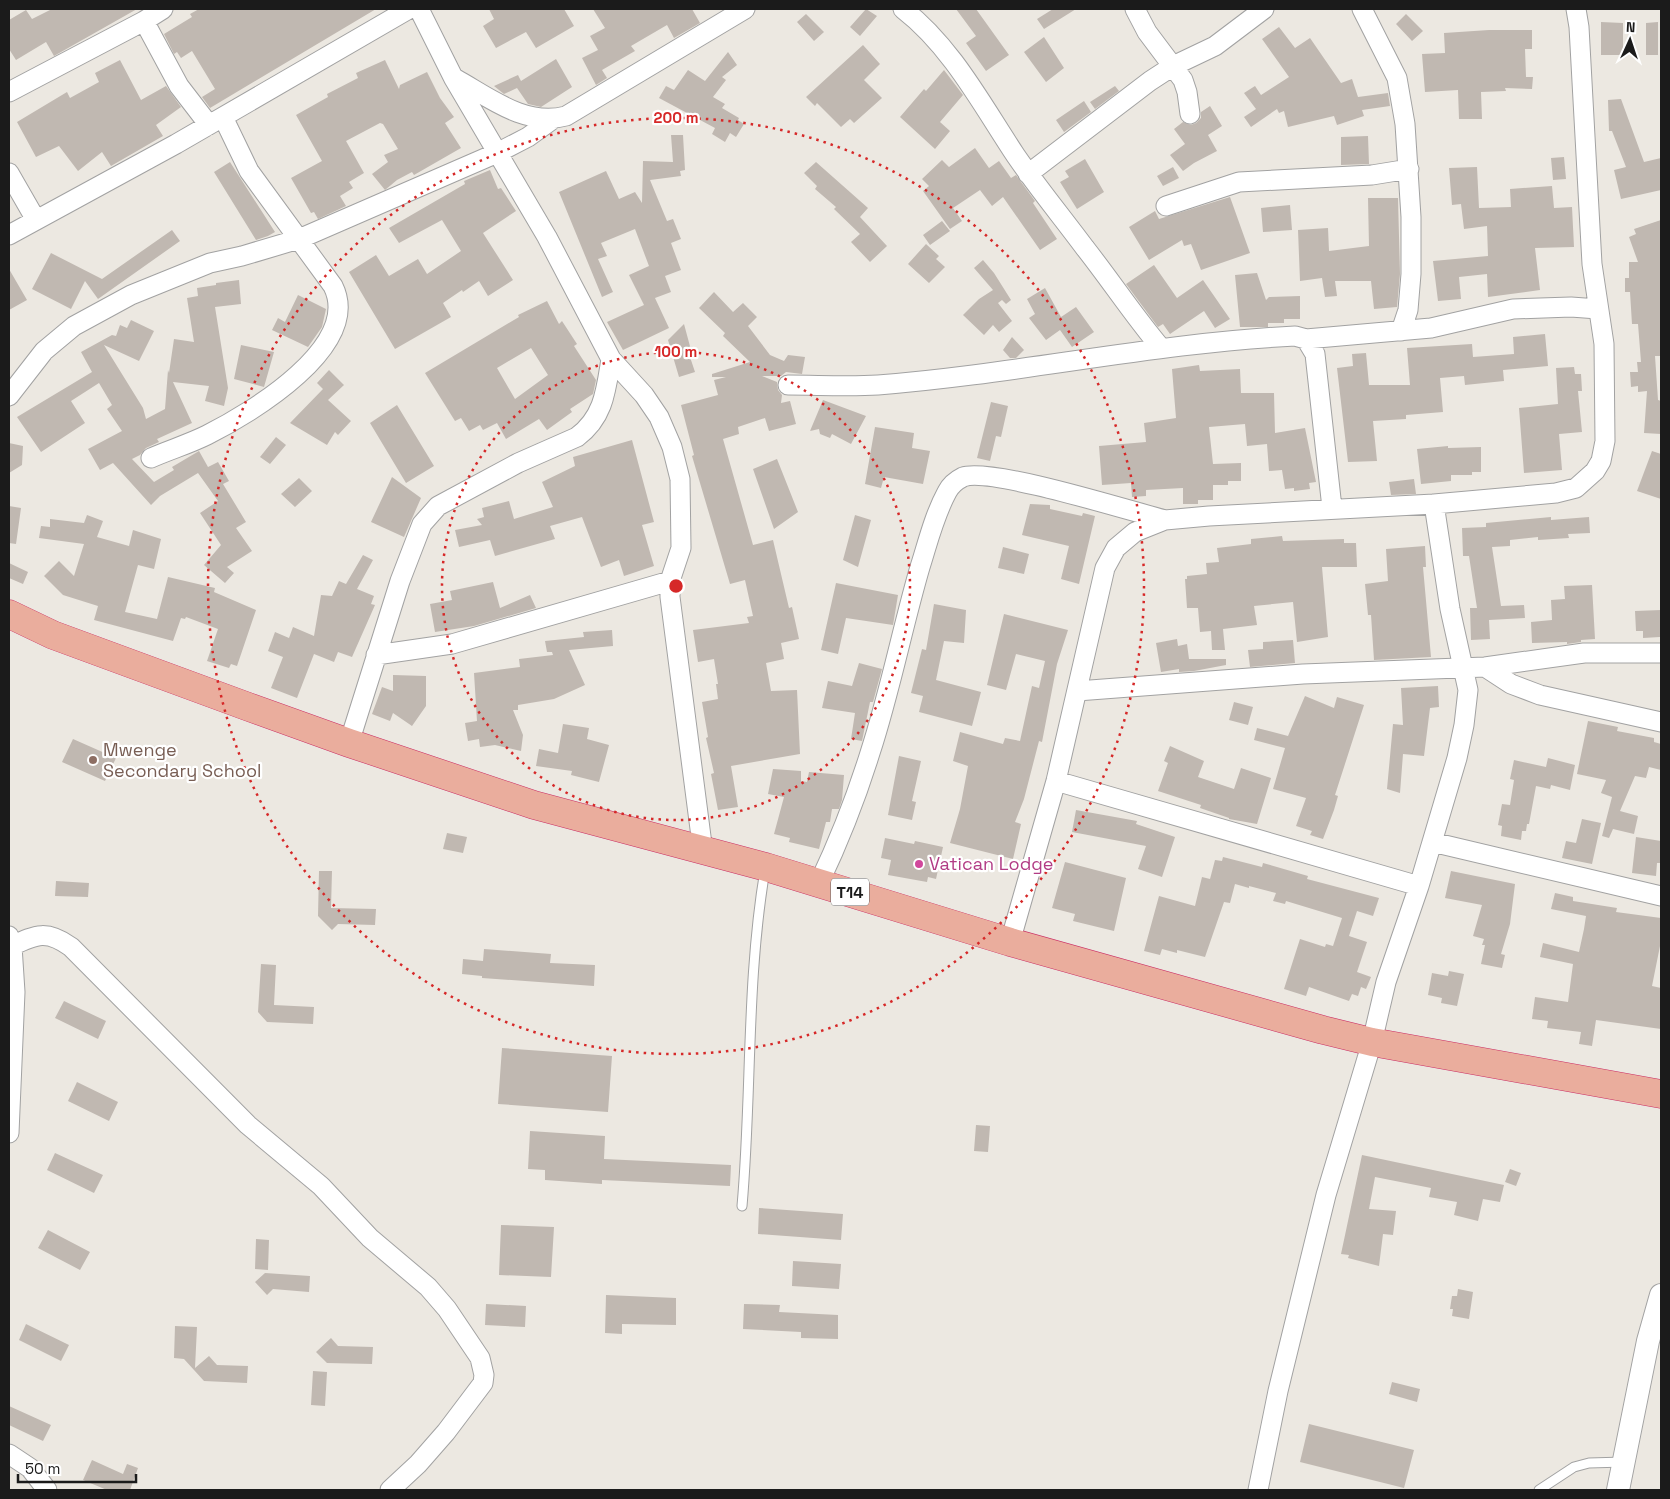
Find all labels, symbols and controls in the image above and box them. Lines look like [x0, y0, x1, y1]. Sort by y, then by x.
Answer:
north arrow [1605, 15, 1655, 65]
text: N [1626, 18, 1636, 36]
text: 200 m [654, 108, 698, 127]
text: 100 m [655, 342, 697, 361]
centre of rings [667, 577, 685, 595]
place label: Mwenge Secondary School [103, 738, 261, 782]
marker: Mwenge Secondary School [87, 754, 99, 766]
place label: Vatican Lodge [929, 852, 1053, 875]
marker: Vatican Lodge [913, 858, 925, 870]
road number: T14 [831, 879, 869, 906]
scale bar [18, 1452, 135, 1484]
text: 50 m [25, 1459, 60, 1478]

